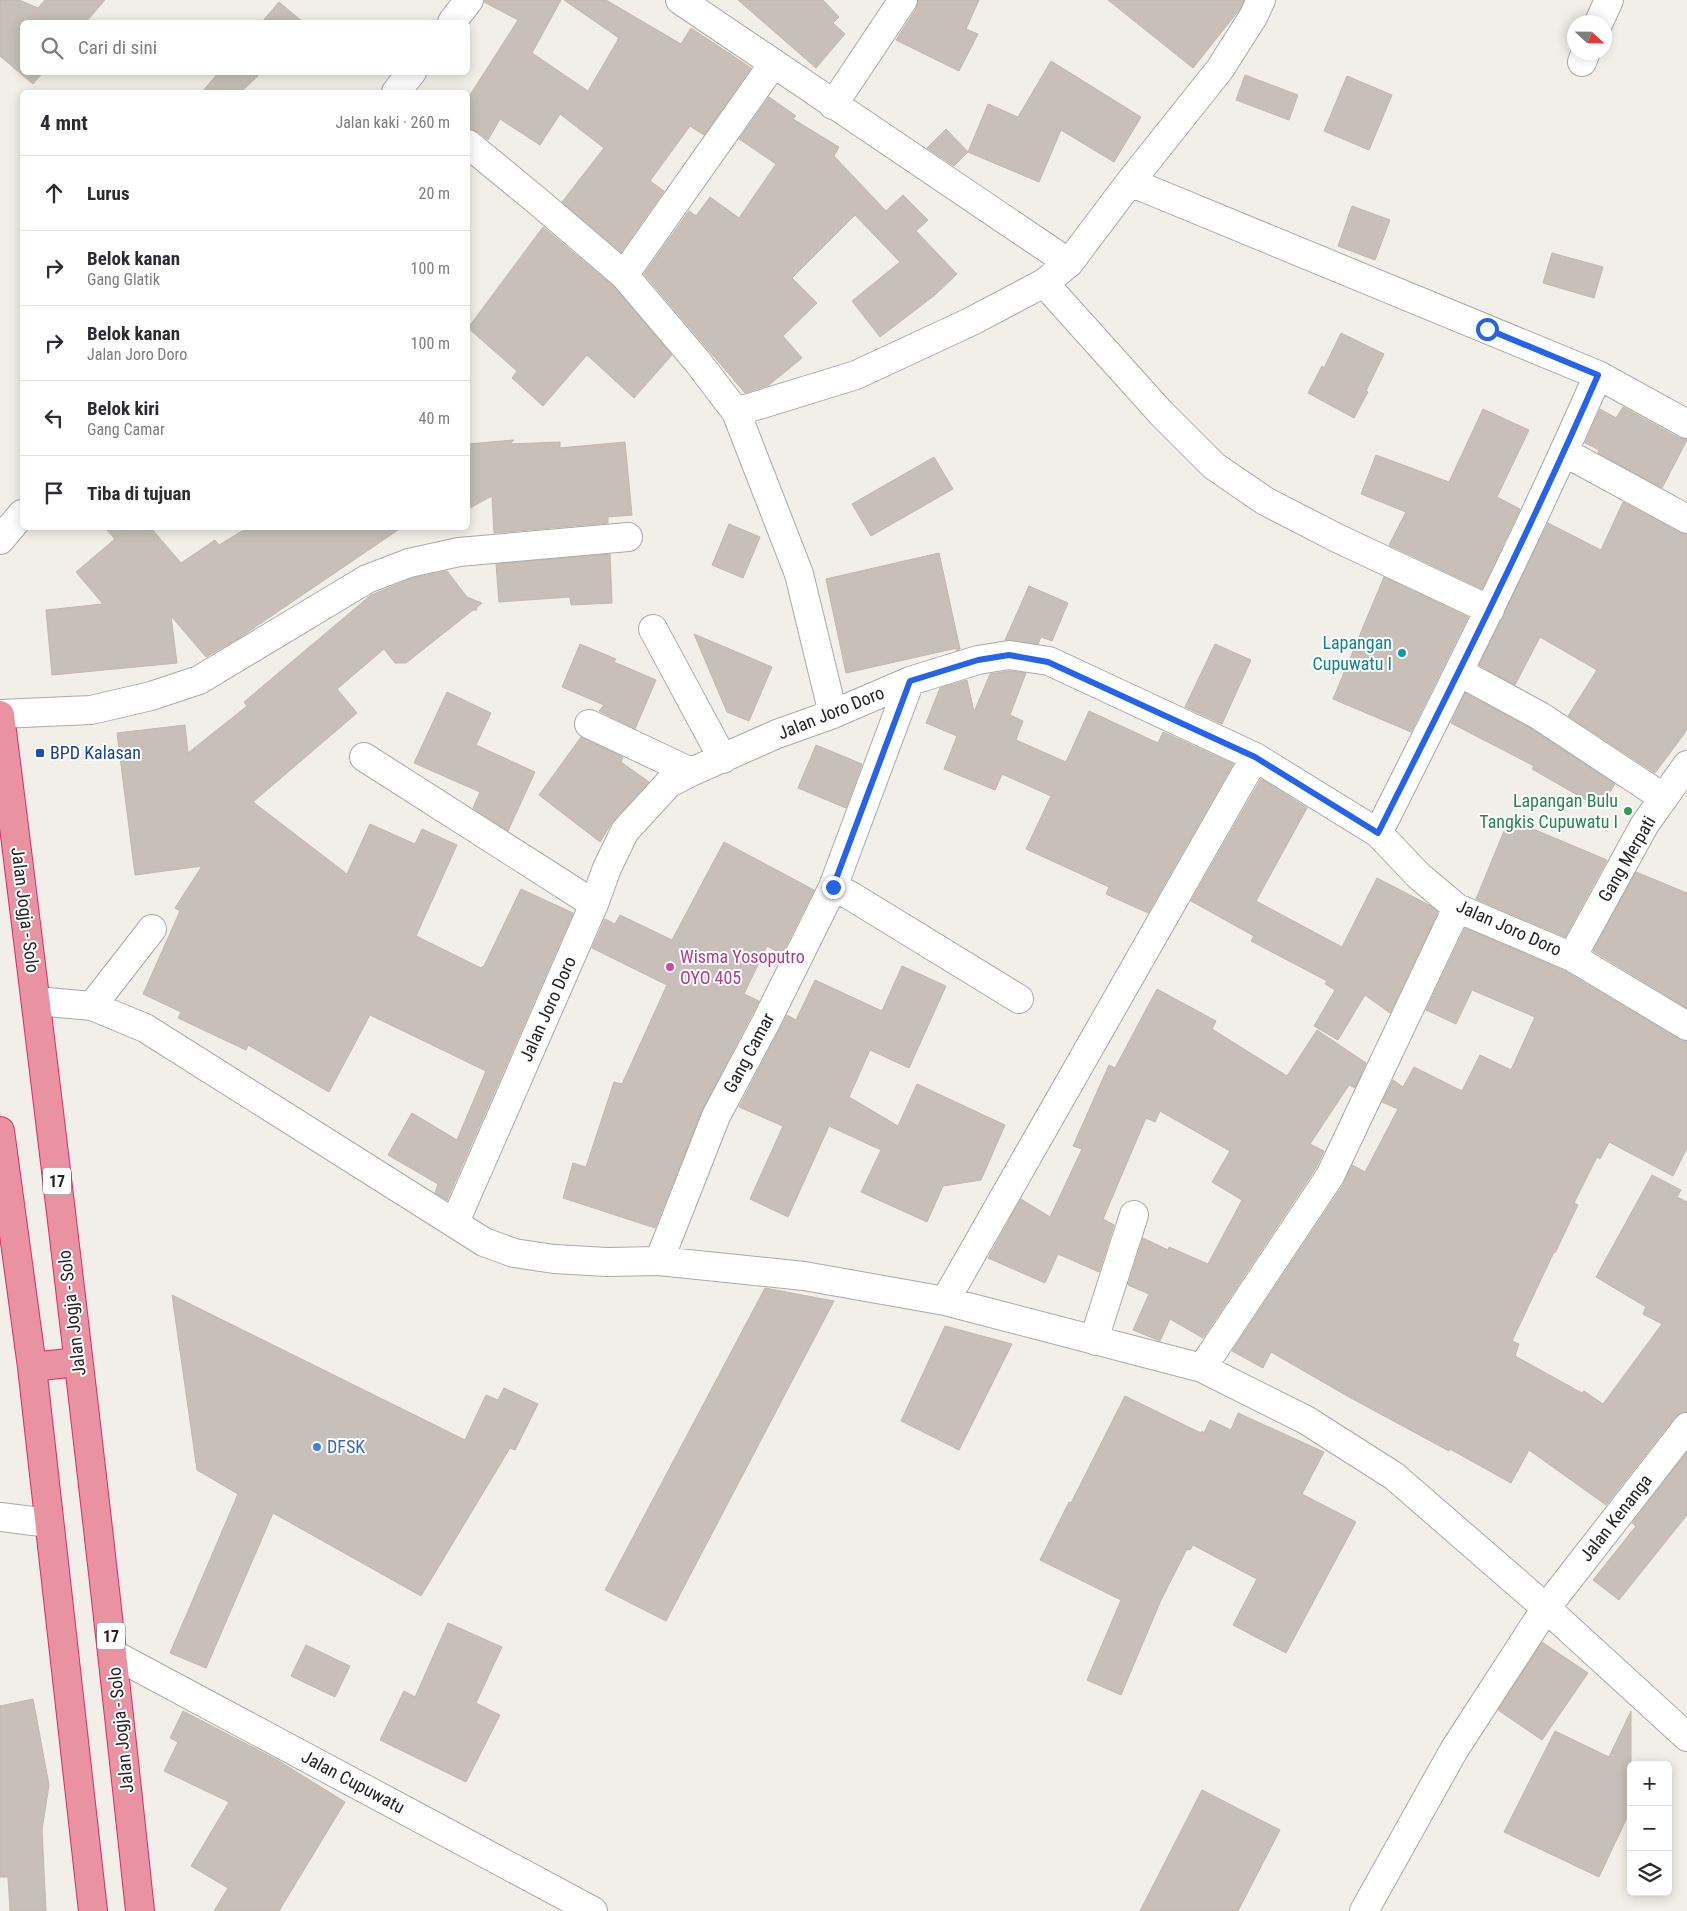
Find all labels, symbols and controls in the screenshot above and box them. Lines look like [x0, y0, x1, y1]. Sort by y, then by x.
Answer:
north arrow [1567, 15, 1612, 60]
search box [20, 20, 470, 75]
icon: search [38, 34, 66, 62]
text: Cari di sini [78, 36, 157, 59]
text: 4 mnt [40, 111, 88, 135]
text: Jalan kaki · 260 m [335, 113, 450, 132]
icon: ahead [40, 179, 68, 207]
text: Lurus [87, 182, 130, 205]
text: 20 m [418, 184, 450, 203]
text: Belok kanan [87, 247, 180, 270]
icon: right [40, 254, 68, 282]
text: 100 m [411, 259, 450, 278]
text: Gang Glatik [87, 270, 160, 289]
route start [1476, 318, 1499, 341]
text: Belok kanan [87, 322, 180, 345]
icon: right [40, 329, 68, 357]
text: 100 m [411, 334, 450, 353]
text: Jalan Joro Doro [87, 345, 187, 364]
text: Belok kiri [87, 397, 159, 420]
icon: left [40, 404, 68, 432]
text: 40 m [418, 409, 450, 428]
text: Gang Camar [87, 420, 165, 439]
icon: arrive [40, 479, 68, 507]
text: Tiba di tujuan [87, 482, 191, 505]
place label: Lapangan Cupuwatu I [1313, 632, 1392, 674]
marker: Lapangan Cupuwatu I [1396, 647, 1408, 659]
street label: Jalan Joro Doro [775, 682, 887, 743]
place label: BPD Kalasan [50, 742, 141, 763]
marker: BPD Kalasan [34, 747, 46, 759]
place label: Lapangan Bulu Tangkis Cupuwatu I [1479, 790, 1618, 832]
marker: Lapangan Bulu Tangkis Cupuwatu I [1622, 805, 1634, 817]
street label: Gang Merpati [1594, 812, 1660, 905]
street label: Jalan Jogja - Solo [7, 846, 44, 974]
route end [822, 876, 845, 899]
street label: Jalan Joro Doro [1453, 895, 1565, 960]
place label: Wisma Yosoputro OYO 405 [680, 946, 805, 988]
street label: Jalan Joro Doro [515, 953, 580, 1065]
marker: Wisma Yosoputro OYO 405 [664, 961, 676, 973]
street label: Gang Camar [719, 1009, 779, 1096]
road number: 17 [43, 1168, 71, 1194]
street label: Jalan Jogja - Solo [53, 1249, 90, 1377]
place label: DFSK [327, 1436, 365, 1457]
marker: DFSK [311, 1441, 323, 1453]
street label: Jalan Kenanga [1575, 1470, 1656, 1565]
road number: 17 [97, 1622, 125, 1650]
street label: Jalan Jogja - Solo [103, 1666, 138, 1794]
street label: Jalan Cupuwatu [298, 1746, 408, 1818]
map controls [1627, 1761, 1672, 1896]
button: + [1627, 1761, 1672, 1806]
button: − [1627, 1806, 1672, 1851]
button: layers [1627, 1851, 1672, 1896]

